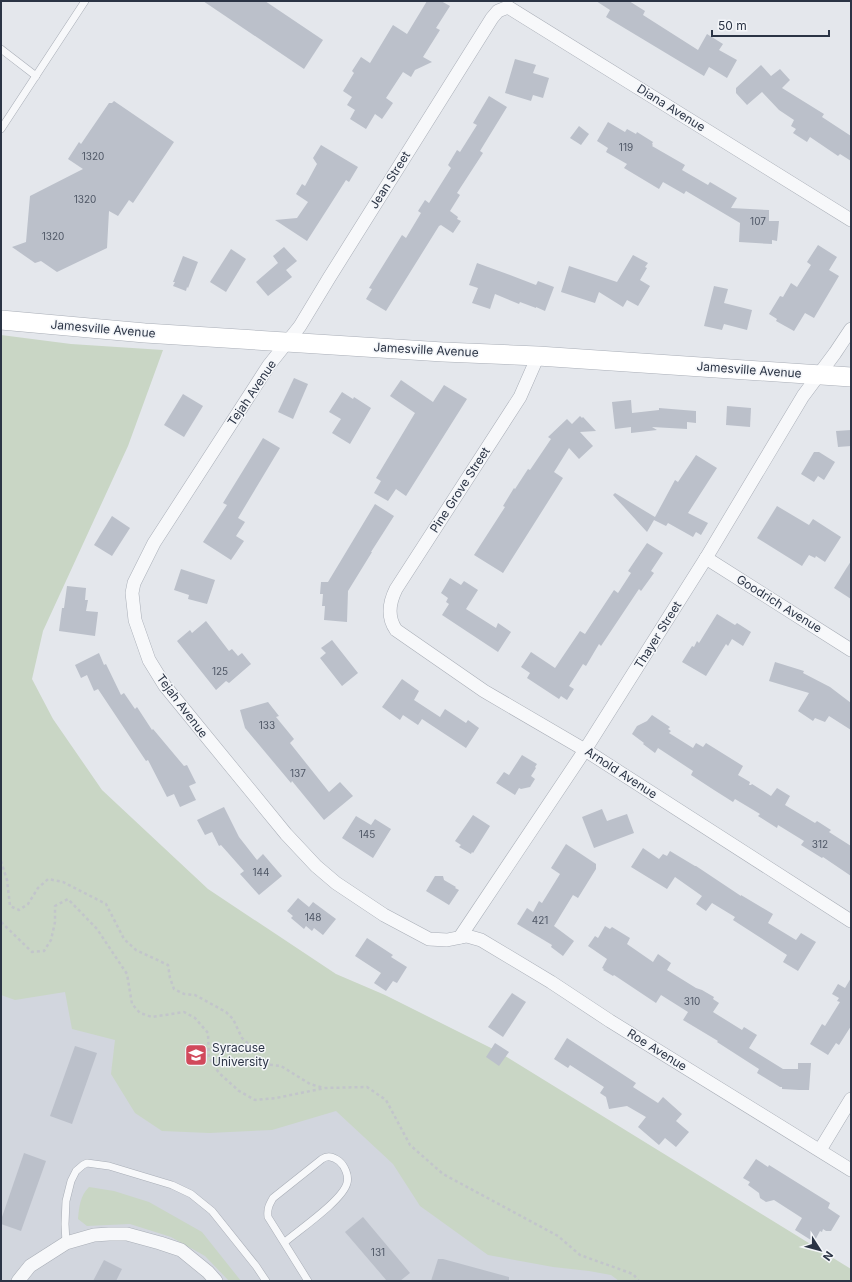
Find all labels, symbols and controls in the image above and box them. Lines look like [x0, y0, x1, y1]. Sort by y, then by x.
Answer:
scale bar [712, 12, 829, 38]
text: 50 m [718, 18, 747, 33]
street label: Diana Avenue [634, 81, 708, 135]
house number: 119 [619, 141, 633, 153]
street label: Jean Street [366, 148, 413, 211]
house number: 1320 [82, 150, 104, 162]
house number: 1320 [74, 193, 96, 205]
house number: 107 [750, 215, 766, 227]
house number: 1320 [42, 230, 64, 242]
street label: Jamesville Avenue [50, 316, 156, 341]
street label: Jamesville Avenue [373, 339, 479, 360]
street label: Tejah Avenue [224, 357, 279, 428]
street label: Jamesville Avenue [696, 358, 802, 381]
street label: Pine Grove Street [426, 444, 493, 535]
street label: Goodrich Avenue [734, 571, 825, 636]
street label: Thayer Street [631, 598, 684, 671]
house number: 125 [212, 665, 228, 677]
street label: Tejah Avenue [154, 671, 211, 741]
house number: 133 [259, 719, 275, 731]
street label: Arnold Avenue [582, 744, 660, 801]
house number: 137 [290, 767, 306, 779]
house number: 145 [359, 828, 375, 840]
house number: 312 [812, 838, 828, 850]
house number: 144 [253, 866, 270, 878]
house number: 148 [305, 911, 321, 923]
house number: 421 [532, 914, 548, 926]
house number: 310 [684, 995, 700, 1007]
street label: Roe Avenue [625, 1025, 690, 1074]
place label: Syracuse University [212, 1040, 269, 1069]
school or university icon: Syracuse University [183, 1042, 209, 1068]
north arrow [800, 1230, 840, 1270]
house number: 131 [371, 1246, 385, 1258]
text: N [820, 1248, 836, 1263]

